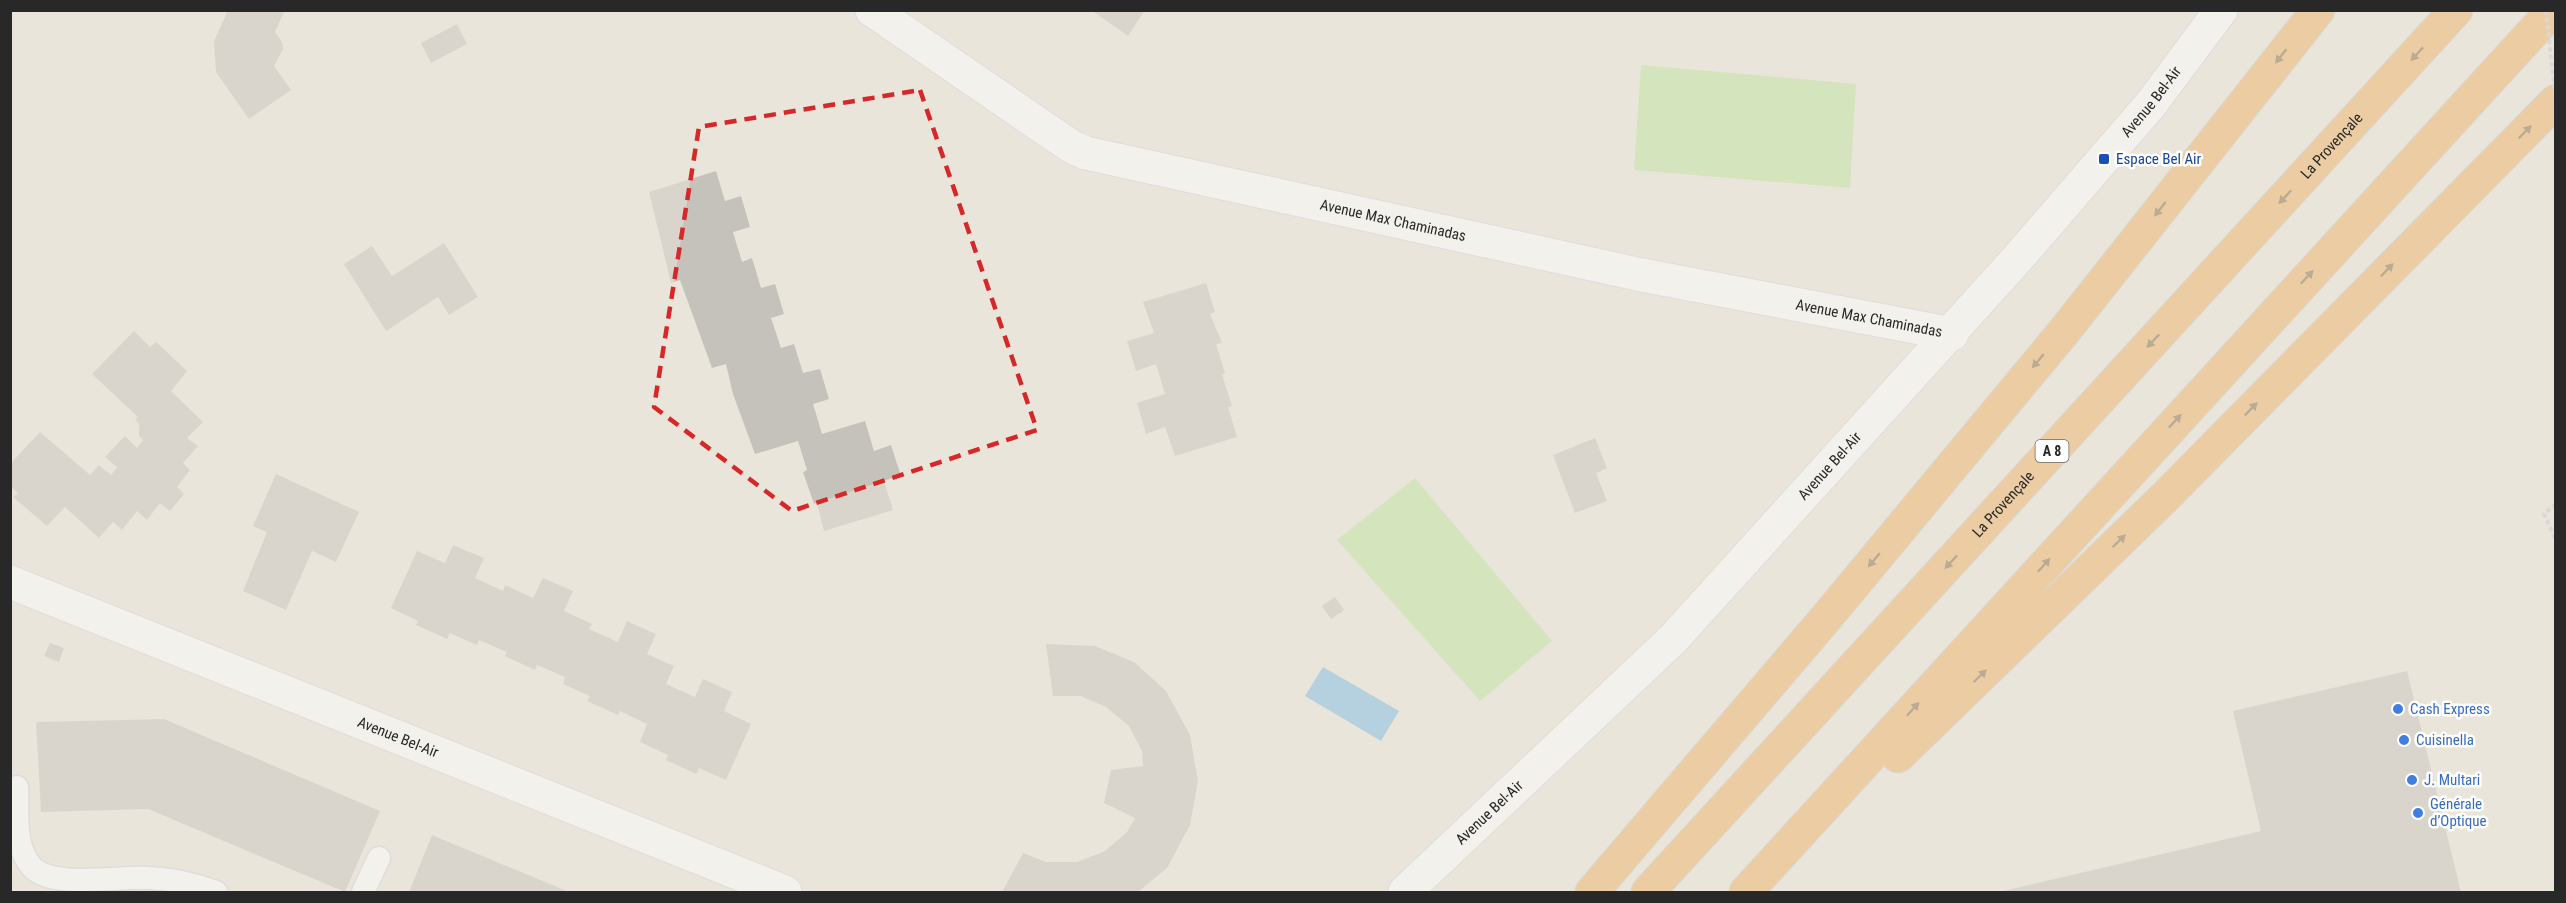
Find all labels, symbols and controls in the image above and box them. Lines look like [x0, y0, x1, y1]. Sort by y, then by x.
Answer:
one-way arrow [2410, 46, 2424, 61]
one-way arrow [2276, 49, 2288, 64]
street label: Avenue Bel-Air [2117, 62, 2185, 141]
street label: La Provençale [2297, 109, 2366, 183]
one-way arrow [2517, 125, 2531, 139]
place label: Espace Bel Air [2116, 150, 2201, 168]
marker: Espace Bel Air [2097, 152, 2111, 166]
one-way arrow [2278, 190, 2292, 205]
street label: Avenue Max Chaminadas [1318, 196, 1468, 245]
one-way arrow [2154, 201, 2167, 217]
one-way arrow [2380, 264, 2394, 278]
one-way arrow [2300, 270, 2314, 285]
street label: Avenue Max Chaminadas [1794, 295, 1944, 341]
one-way arrow [2147, 333, 2160, 348]
one-way arrow [2033, 354, 2045, 369]
one-way arrow [2243, 403, 2257, 417]
one-way arrow [2168, 414, 2181, 429]
street label: Avenue Bel-Air [1794, 428, 1865, 504]
road number: A 8 [2036, 440, 2068, 462]
street label: La Provençale [1969, 467, 2038, 541]
one-way arrow [2112, 534, 2126, 548]
one-way arrow [1868, 552, 1881, 567]
one-way arrow [1944, 555, 1958, 569]
one-way arrow [2037, 558, 2050, 573]
one-way arrow [1972, 670, 1986, 684]
place label: Cash Express [2410, 700, 2490, 718]
one-way arrow [1906, 702, 1919, 717]
marker: Cash Express [2391, 702, 2405, 716]
street label: Avenue Bel-Air [355, 713, 442, 762]
place label: Cuisinella [2416, 731, 2474, 749]
marker: Cuisinella [2397, 733, 2411, 747]
place label: J. Multari [2424, 771, 2480, 789]
marker: J. Multari [2405, 773, 2419, 787]
street label: Avenue Bel-Air [1452, 776, 1527, 848]
place label: Générale d’Optique [2430, 795, 2486, 830]
marker: Générale d’Optique [2411, 806, 2425, 820]

